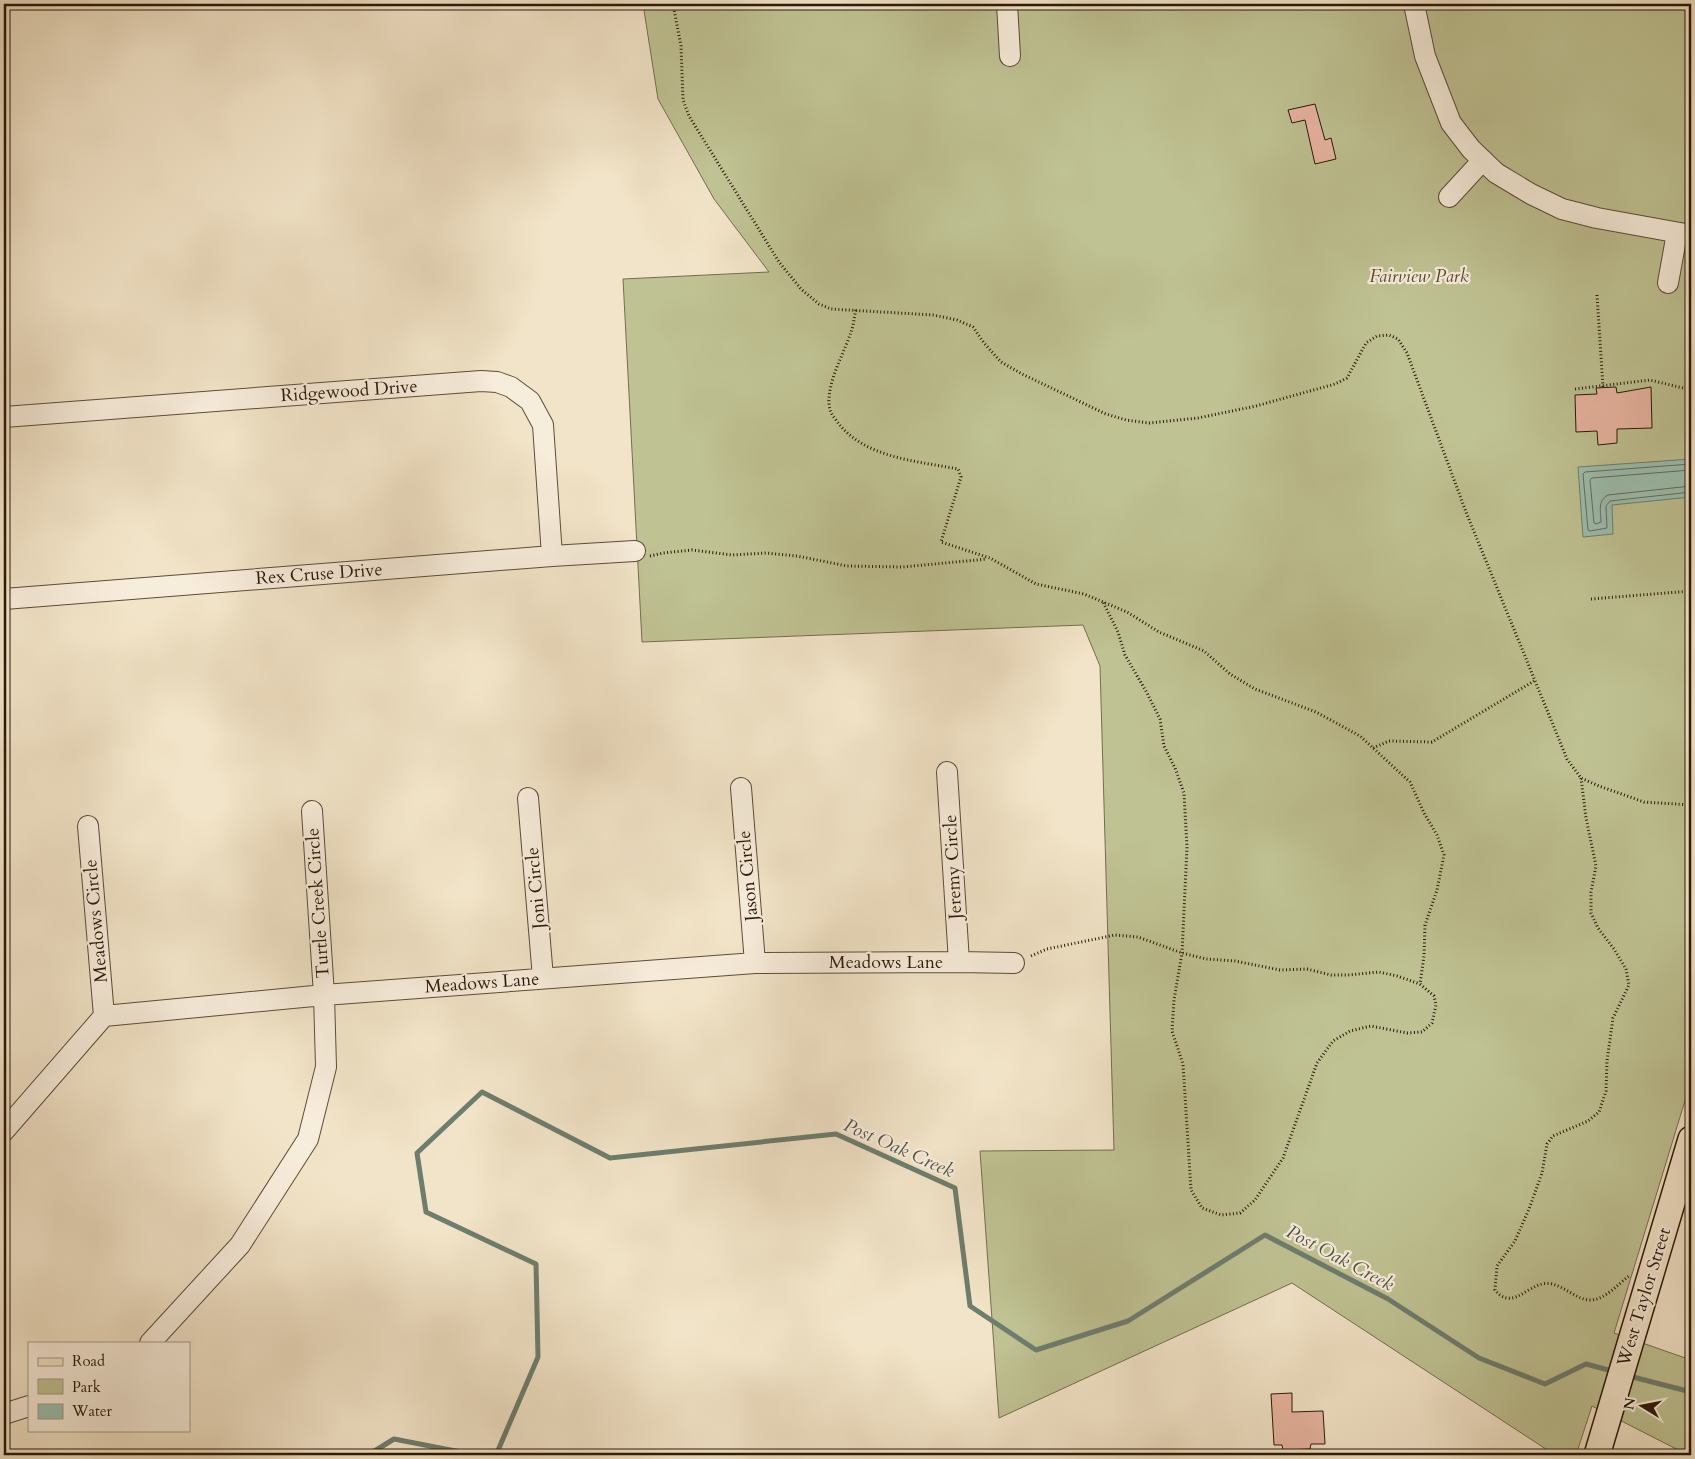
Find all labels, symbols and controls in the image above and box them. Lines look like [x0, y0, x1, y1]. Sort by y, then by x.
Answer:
park label: Fairview Park [1369, 264, 1469, 289]
street label: Ridgewood Drive [280, 374, 418, 408]
street label: Rex Cruse Drive [255, 557, 383, 591]
street label: Jeremy Circle [938, 814, 968, 923]
street label: Turtle Creek Circle [300, 827, 336, 979]
street label: Jason Circle [732, 830, 765, 925]
street label: Joni Circle [520, 846, 552, 933]
street label: Meadows Circle [78, 858, 114, 984]
street label: Meadows Lane [829, 950, 943, 975]
street label: Meadows Lane [424, 967, 540, 999]
water label: Post Oak Creek [840, 1112, 959, 1184]
water label: Post Oak Creek [1282, 1219, 1399, 1298]
street label: West Taylor Street [1611, 1224, 1677, 1371]
legend [28, 1342, 190, 1432]
text: Road [72, 1351, 105, 1371]
text: Park [72, 1377, 101, 1397]
north arrow [1618, 1382, 1668, 1432]
text: N [1619, 1396, 1640, 1411]
text: Water [71, 1401, 113, 1421]

